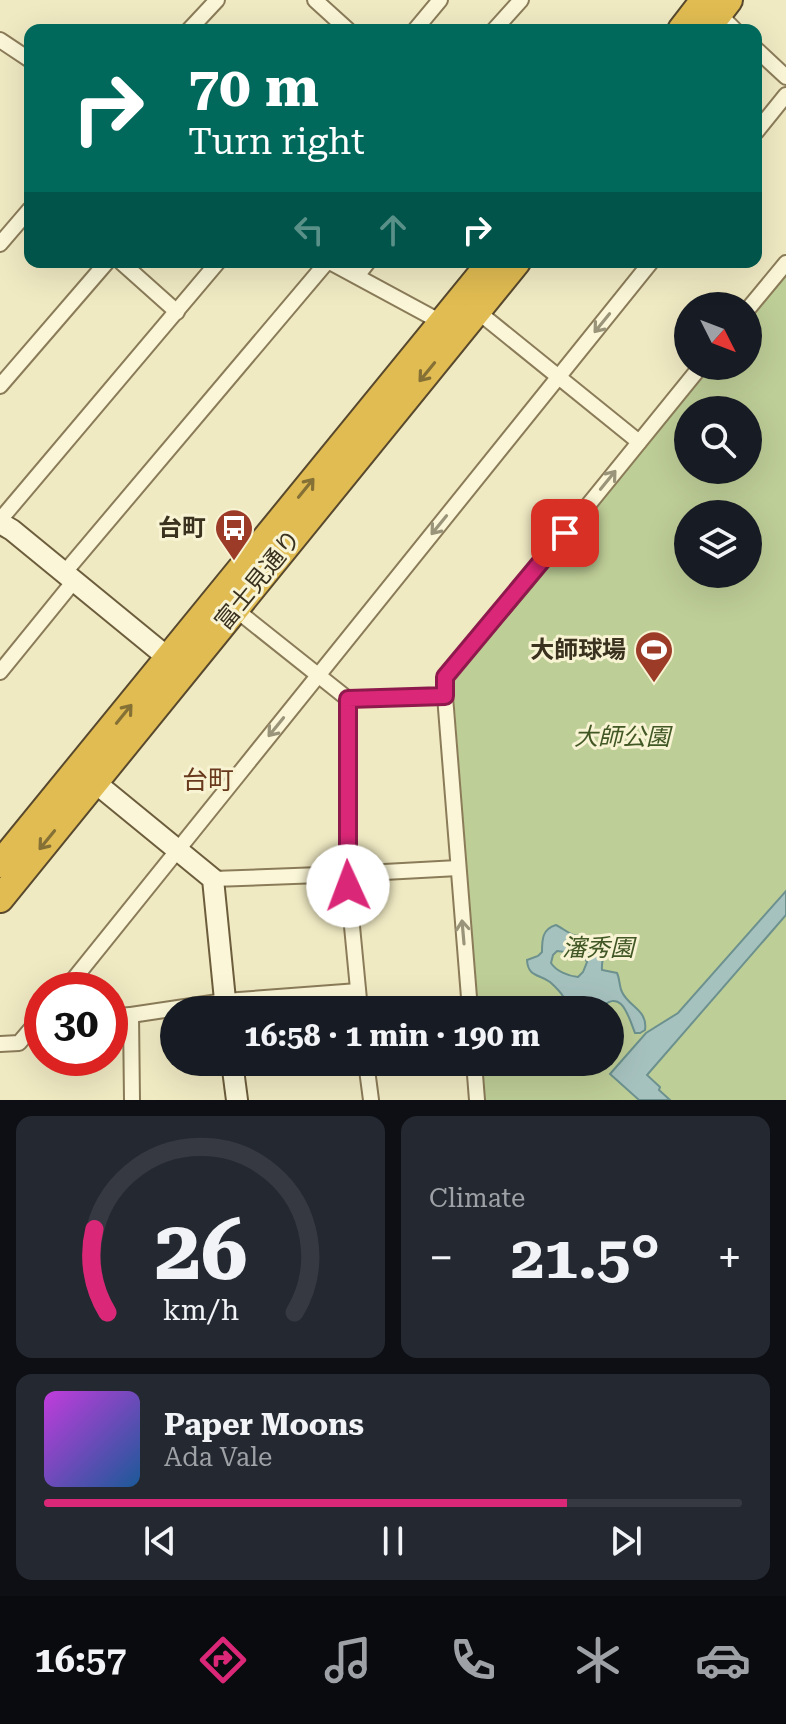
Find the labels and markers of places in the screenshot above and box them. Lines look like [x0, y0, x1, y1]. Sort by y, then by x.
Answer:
pin [531, 499, 599, 567]
bus stop icon: 台町 [213, 507, 255, 562]
place label: 台町 [158, 514, 206, 542]
sports icon: 大師球場 [633, 629, 675, 684]
place label: 大師球場 [530, 636, 626, 664]

